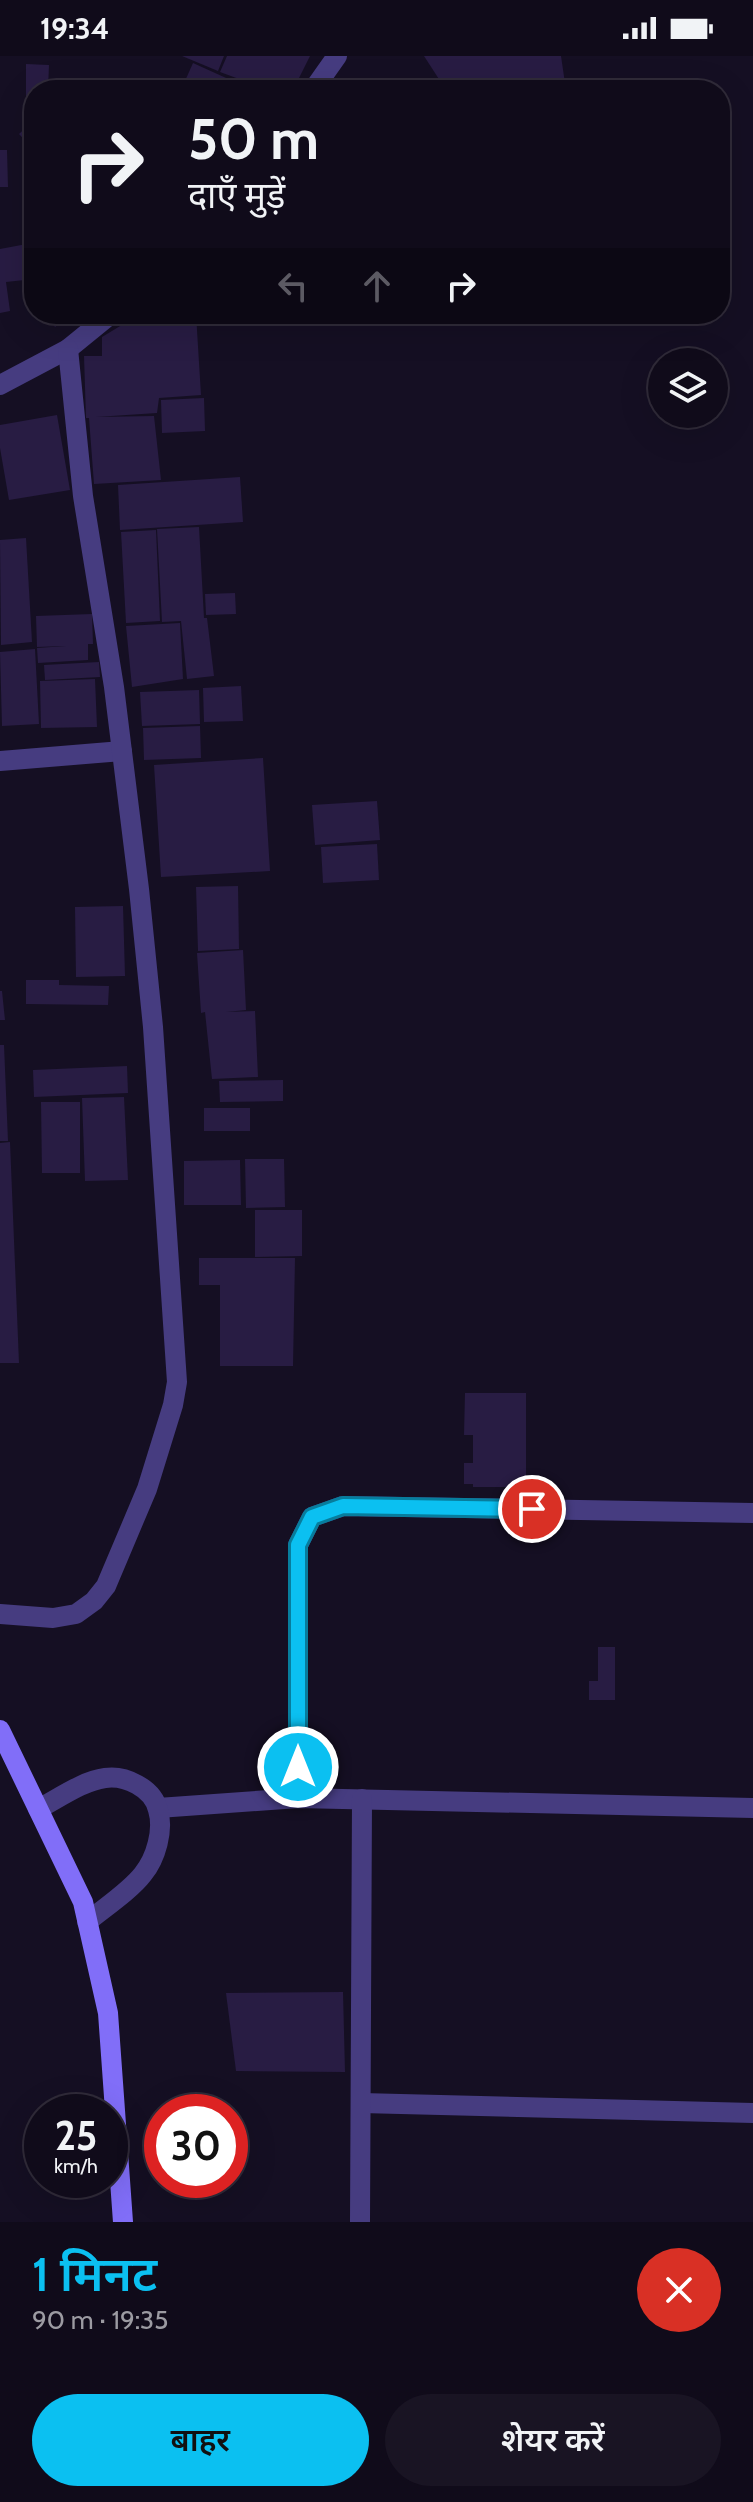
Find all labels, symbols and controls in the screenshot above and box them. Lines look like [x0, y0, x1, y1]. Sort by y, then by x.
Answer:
text: 19:34 [40, 10, 109, 47]
text: 50 m [188, 105, 319, 173]
icon: right [56, 112, 160, 216]
text: दाएँ मुड़ें [188, 173, 285, 217]
icon: left [271, 264, 315, 308]
icon: ahead [355, 264, 399, 308]
icon: right [439, 264, 483, 308]
map controls [648, 348, 728, 428]
button: layers [648, 348, 728, 428]
pin [498, 1475, 566, 1543]
icon: arrive [510, 1487, 554, 1531]
position arrow [256, 1725, 340, 1809]
speed limit sign: 30 [144, 2094, 248, 2198]
text: 25 [55, 2111, 97, 2160]
text: km/h [54, 2154, 98, 2178]
text: 1 मिनट [32, 2245, 157, 2303]
button: close [637, 2248, 721, 2332]
text: 90 m · 19:35 [32, 2304, 168, 2336]
button: बाहर [32, 2394, 369, 2486]
button: शेयर करें [385, 2394, 721, 2486]

